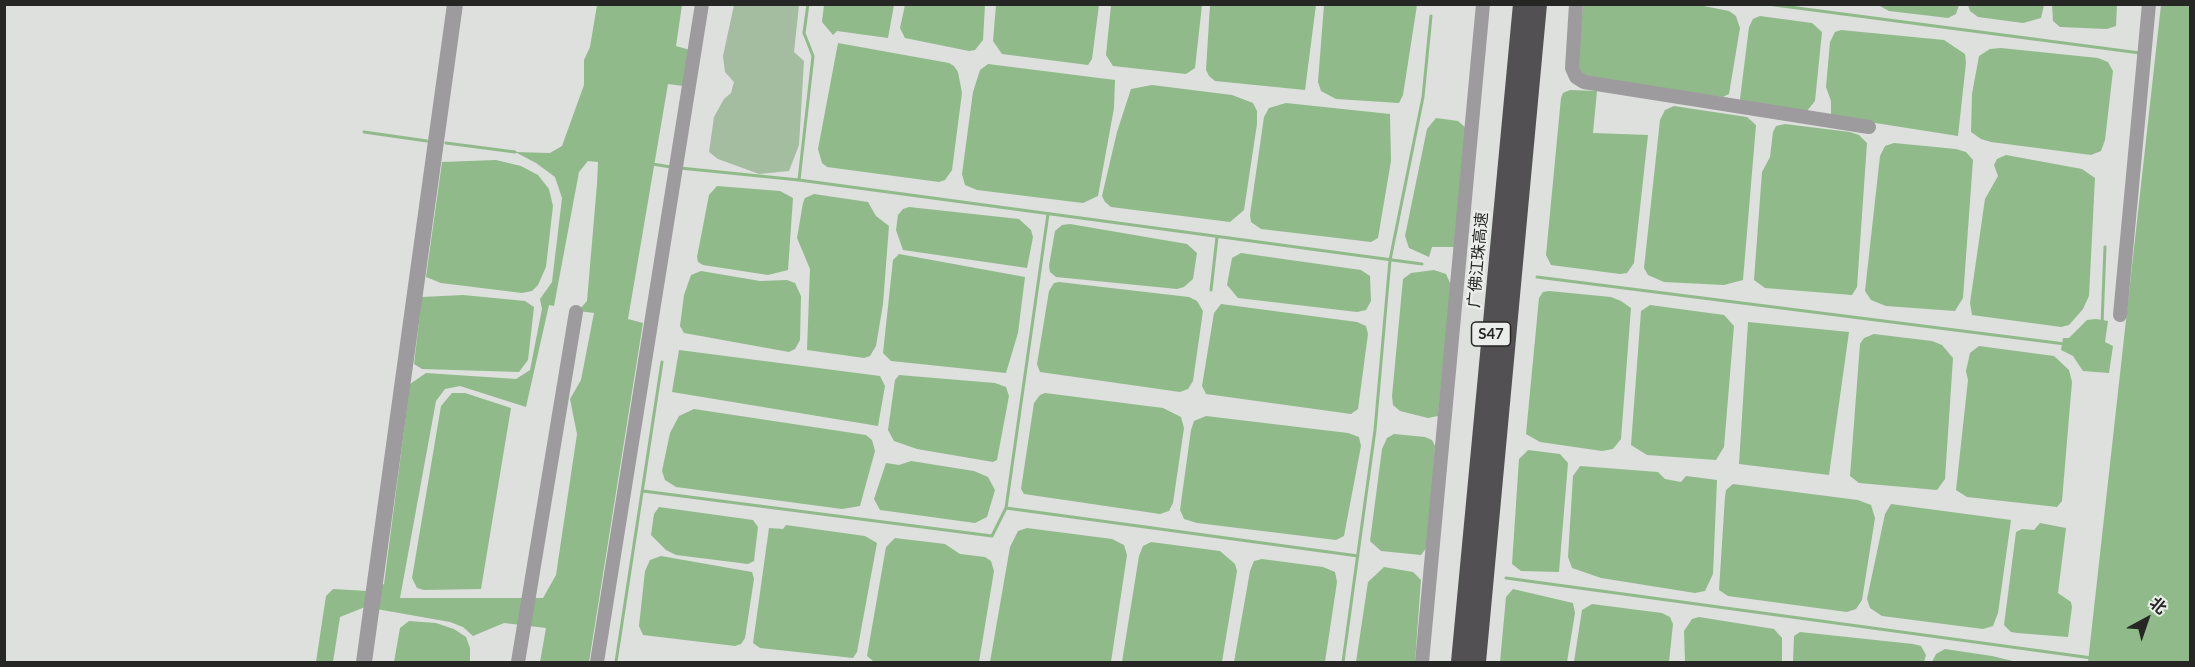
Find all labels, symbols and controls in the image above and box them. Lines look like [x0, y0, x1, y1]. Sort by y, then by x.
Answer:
street label: 广佛江珠高速 [1464, 211, 1492, 309]
road number: S47 [1472, 322, 1510, 346]
north arrow [2117, 589, 2177, 649]
text: 北 [2147, 592, 2171, 617]

